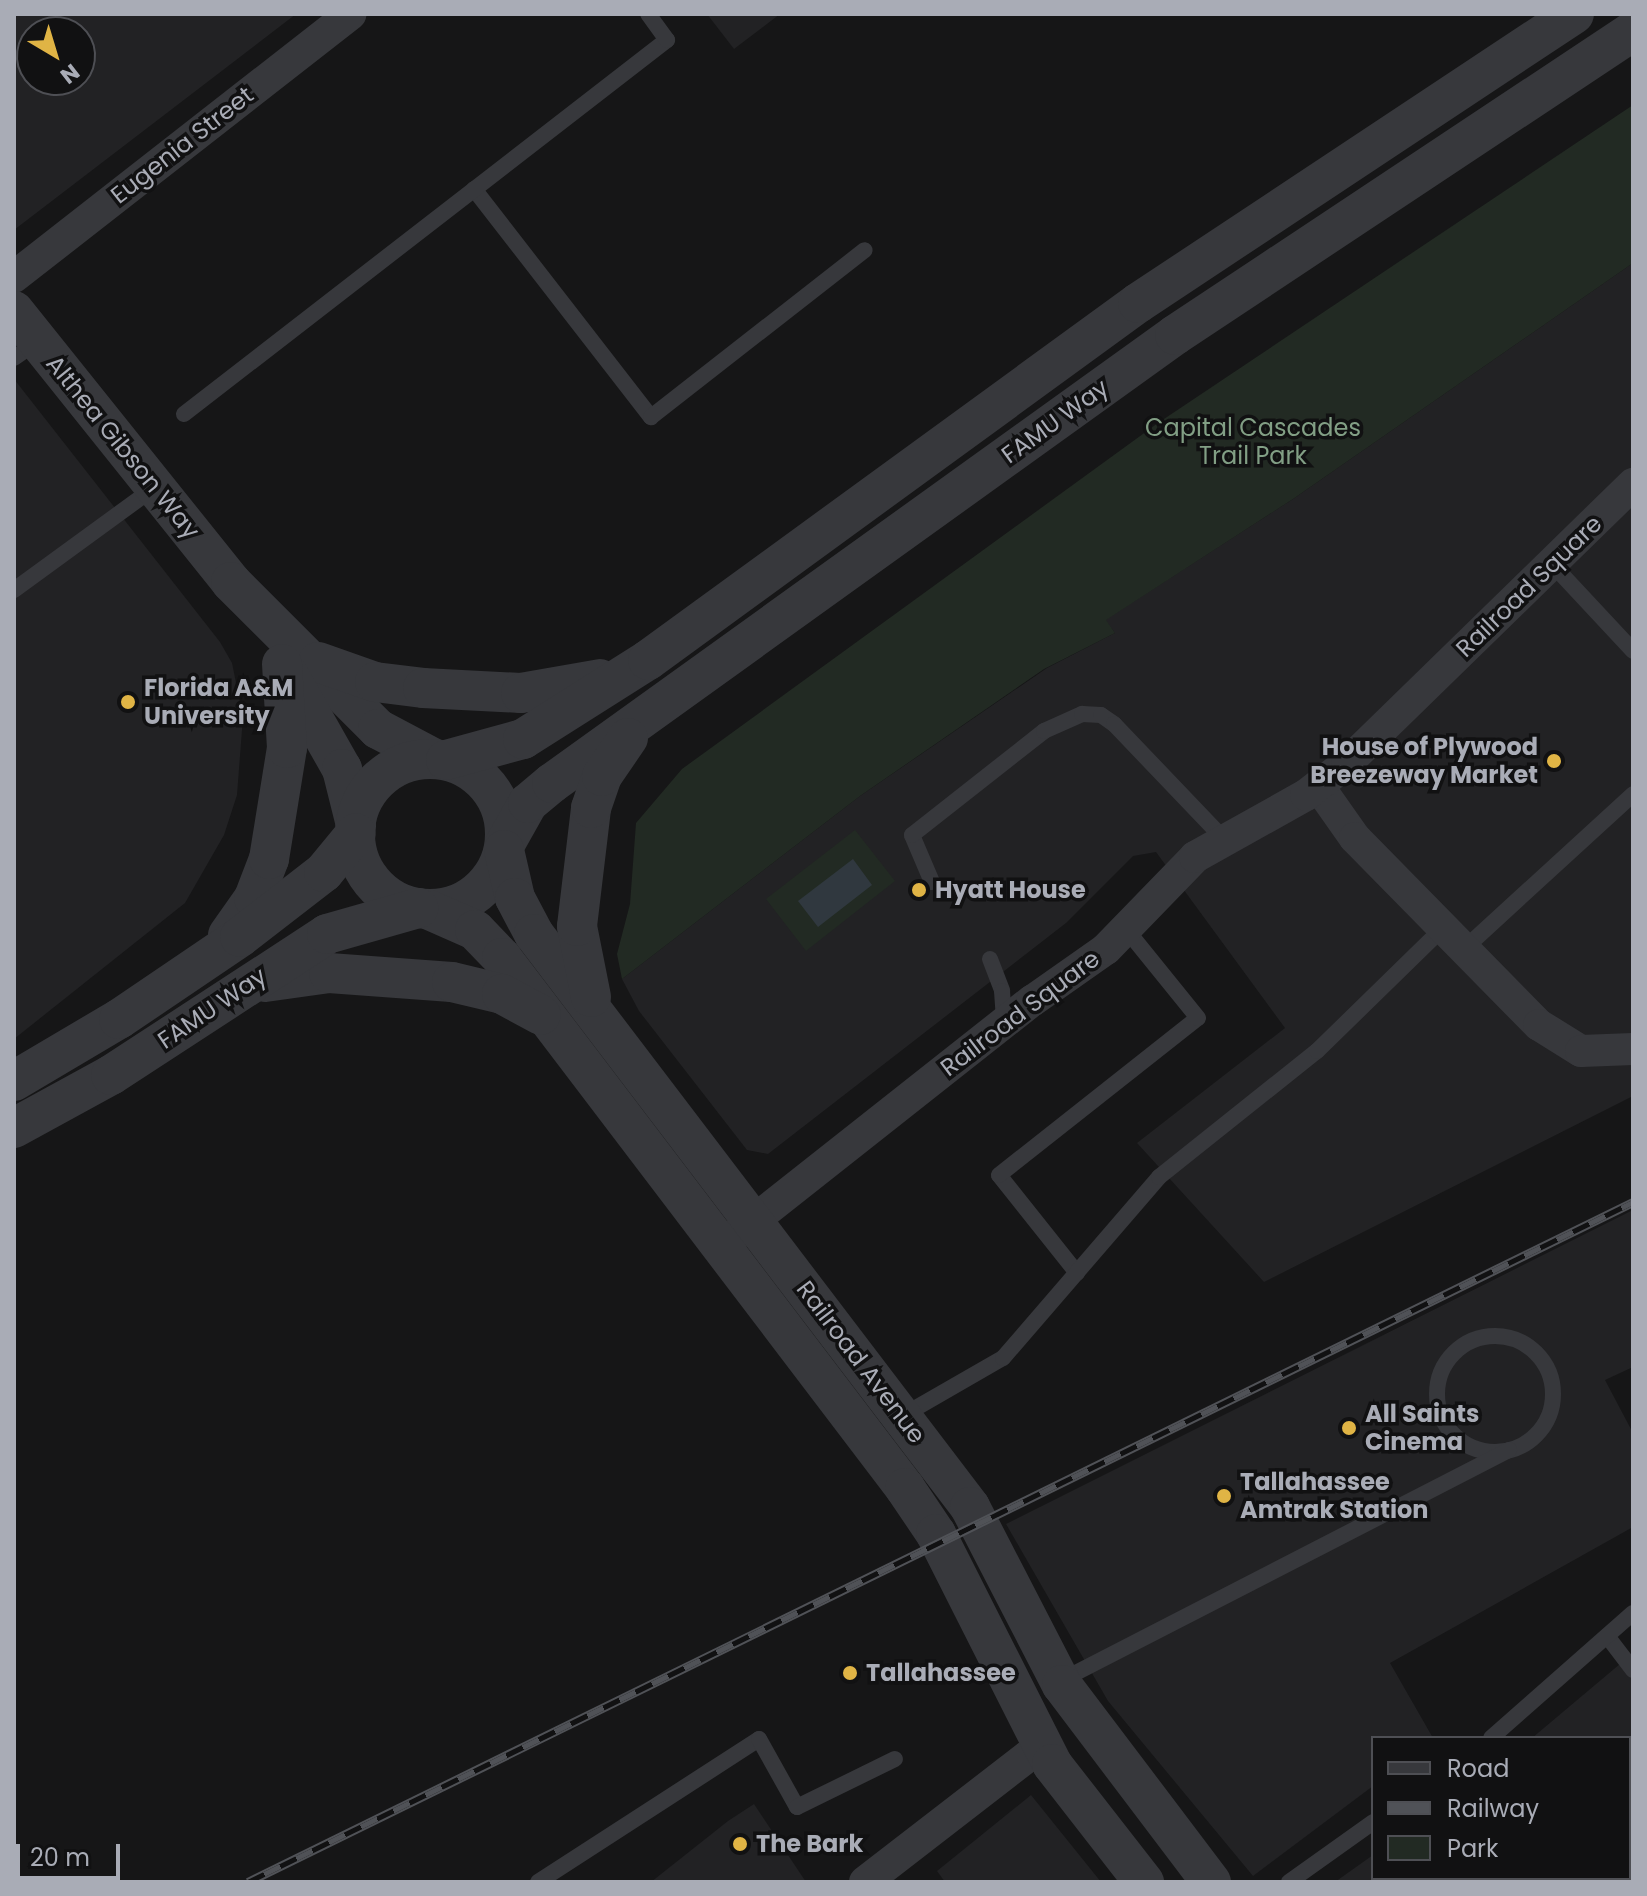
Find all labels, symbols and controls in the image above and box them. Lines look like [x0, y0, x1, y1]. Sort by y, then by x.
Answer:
north arrow [16, 16, 96, 96]
text: N [54, 56, 86, 91]
street label: Eugenia Street [105, 80, 259, 210]
street label: Althea Gibson Way [40, 350, 206, 544]
street label: FAMU Way [996, 373, 1114, 469]
park label: Capital Cascades Trail Park [1145, 414, 1361, 470]
street label: Railroad Square [1450, 509, 1608, 663]
place label: Florida A&M University [144, 674, 293, 730]
marker: Florida A&M University [119, 693, 137, 711]
place label: House of Plywood Breezeway Market [1310, 733, 1538, 789]
marker: House of Plywood Breezeway Market [1545, 752, 1563, 770]
place label: Hyatt House [935, 876, 1086, 904]
marker: Hyatt House [910, 881, 928, 899]
street label: Railroad Square [935, 944, 1105, 1082]
street label: FAMU Way [152, 961, 272, 1055]
street label: Railroad Avenue [791, 1275, 931, 1449]
place label: All Saints Cinema [1365, 1400, 1479, 1456]
marker: All Saints Cinema [1340, 1419, 1358, 1437]
place label: Tallahassee Amtrak Station [1240, 1468, 1428, 1524]
marker: Tallahassee Amtrak Station [1215, 1487, 1233, 1505]
place label: Tallahassee [866, 1659, 1016, 1687]
marker: Tallahassee [841, 1664, 859, 1682]
legend [1371, 1736, 1631, 1880]
text: Road [1447, 1752, 1509, 1785]
text: Railway [1447, 1792, 1539, 1825]
scale bar [20, 1828, 124, 1878]
place label: The Bark [756, 1830, 863, 1858]
text: Park [1447, 1832, 1498, 1865]
marker: The Bark [731, 1835, 749, 1853]
text: 20 m [30, 1841, 90, 1874]

